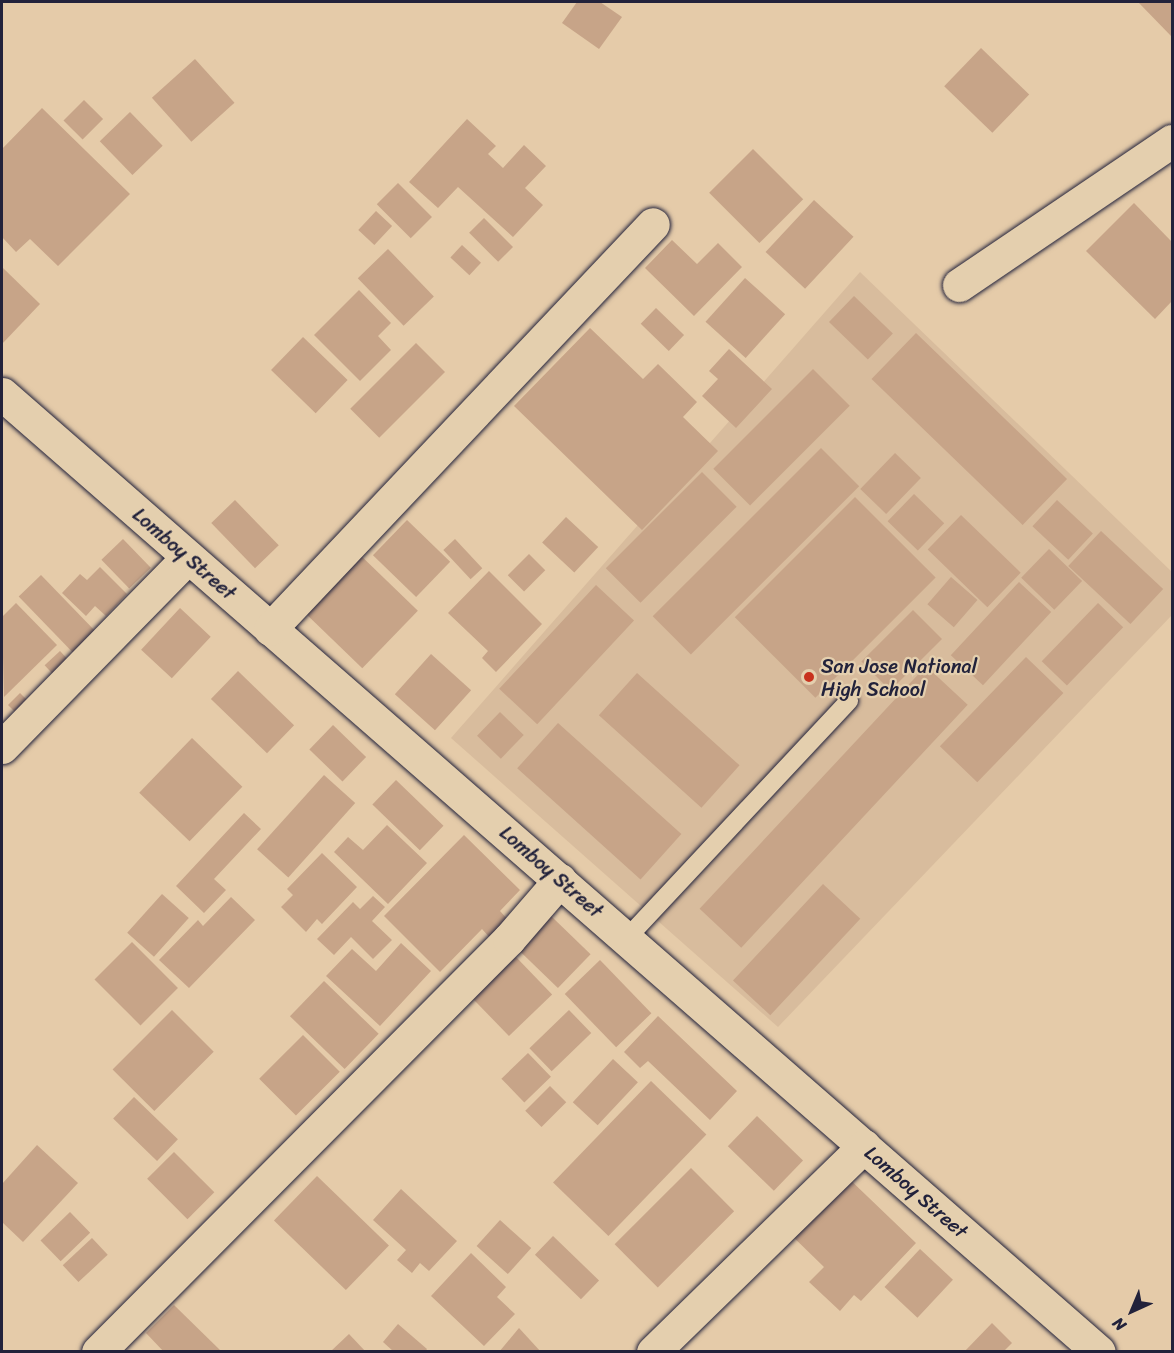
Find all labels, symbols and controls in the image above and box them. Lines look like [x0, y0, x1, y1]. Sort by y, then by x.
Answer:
street label: Lomboy Street [127, 503, 241, 605]
place label: San Jose National High School [821, 654, 978, 701]
marker: San Jose National High School [802, 670, 816, 684]
street label: Lomboy Street [494, 821, 608, 923]
street label: Lomboy Street [859, 1141, 973, 1243]
north arrow [1102, 1281, 1162, 1341]
text: N [1105, 1310, 1133, 1339]

